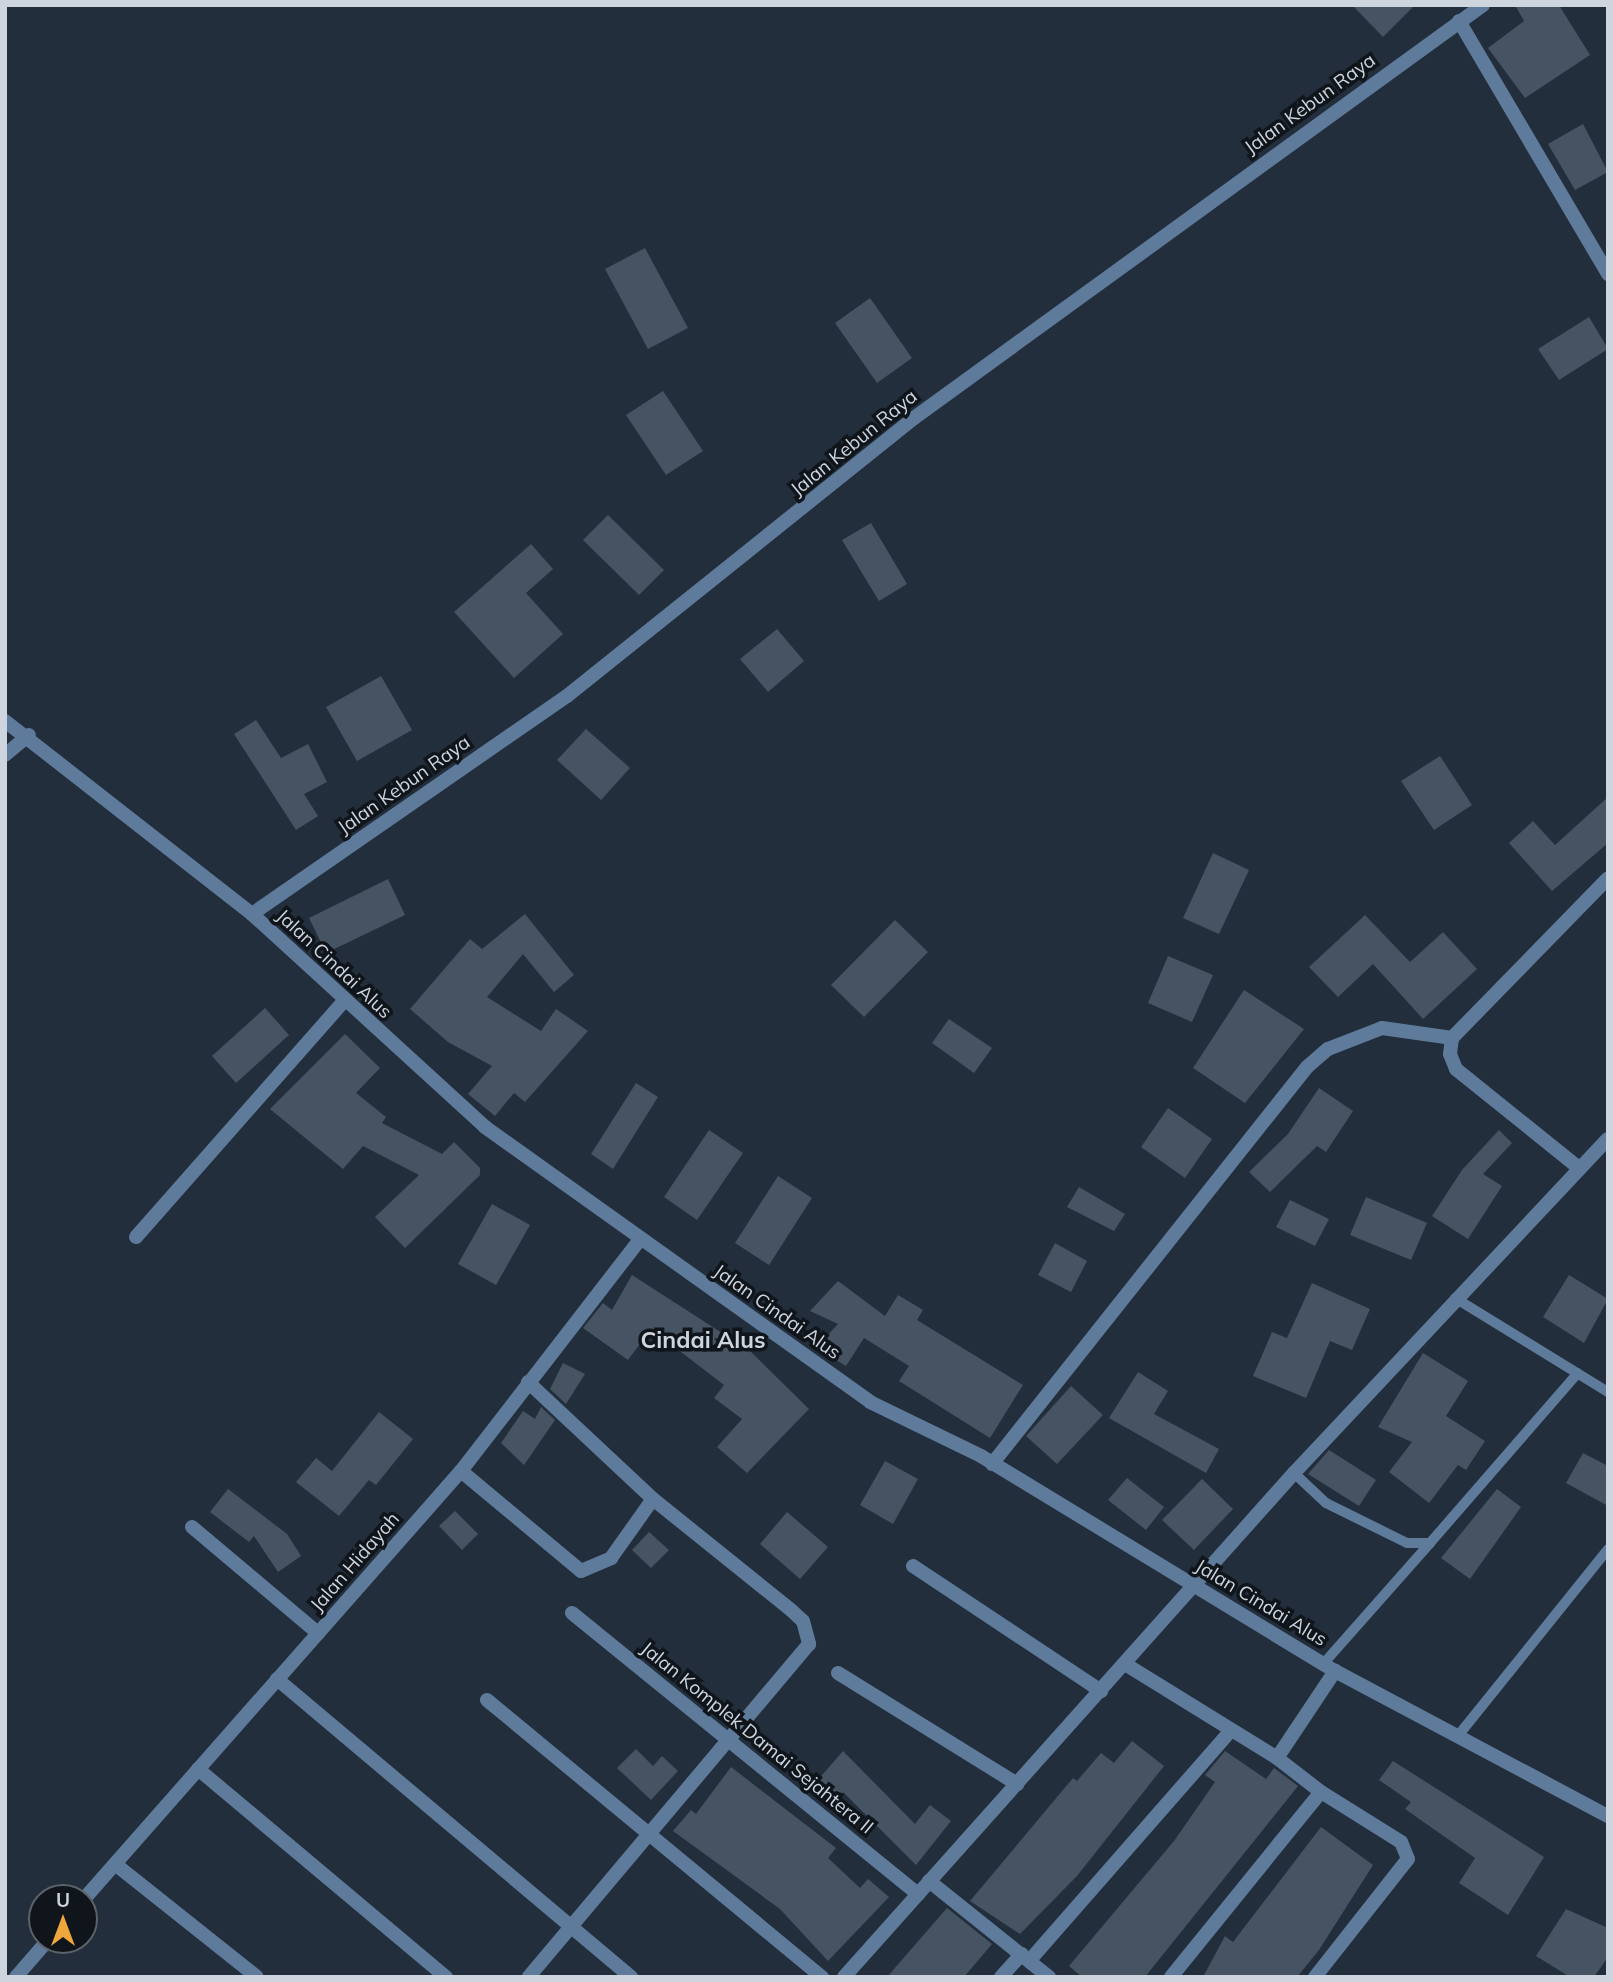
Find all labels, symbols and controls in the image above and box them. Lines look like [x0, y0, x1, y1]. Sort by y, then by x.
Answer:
street label: Jalan Kebun Raya [1240, 49, 1380, 159]
street label: Jalan Kebun Raya [786, 385, 922, 501]
street label: Jalan Kebun Raya [334, 731, 474, 839]
street label: Jalan Cindai Alus [272, 905, 396, 1023]
street label: Jalan Cindai Alus [709, 1260, 845, 1364]
district label: Cindai Alus [641, 1326, 765, 1354]
street label: Jalan Hidayah [306, 1508, 404, 1616]
street label: Jalan Cindai Alus [1191, 1555, 1331, 1651]
street label: Jalan Komplek Damai Sejahtera II [636, 1637, 878, 1839]
north arrow [28, 1884, 98, 1954]
text: U [56, 1888, 70, 1912]

